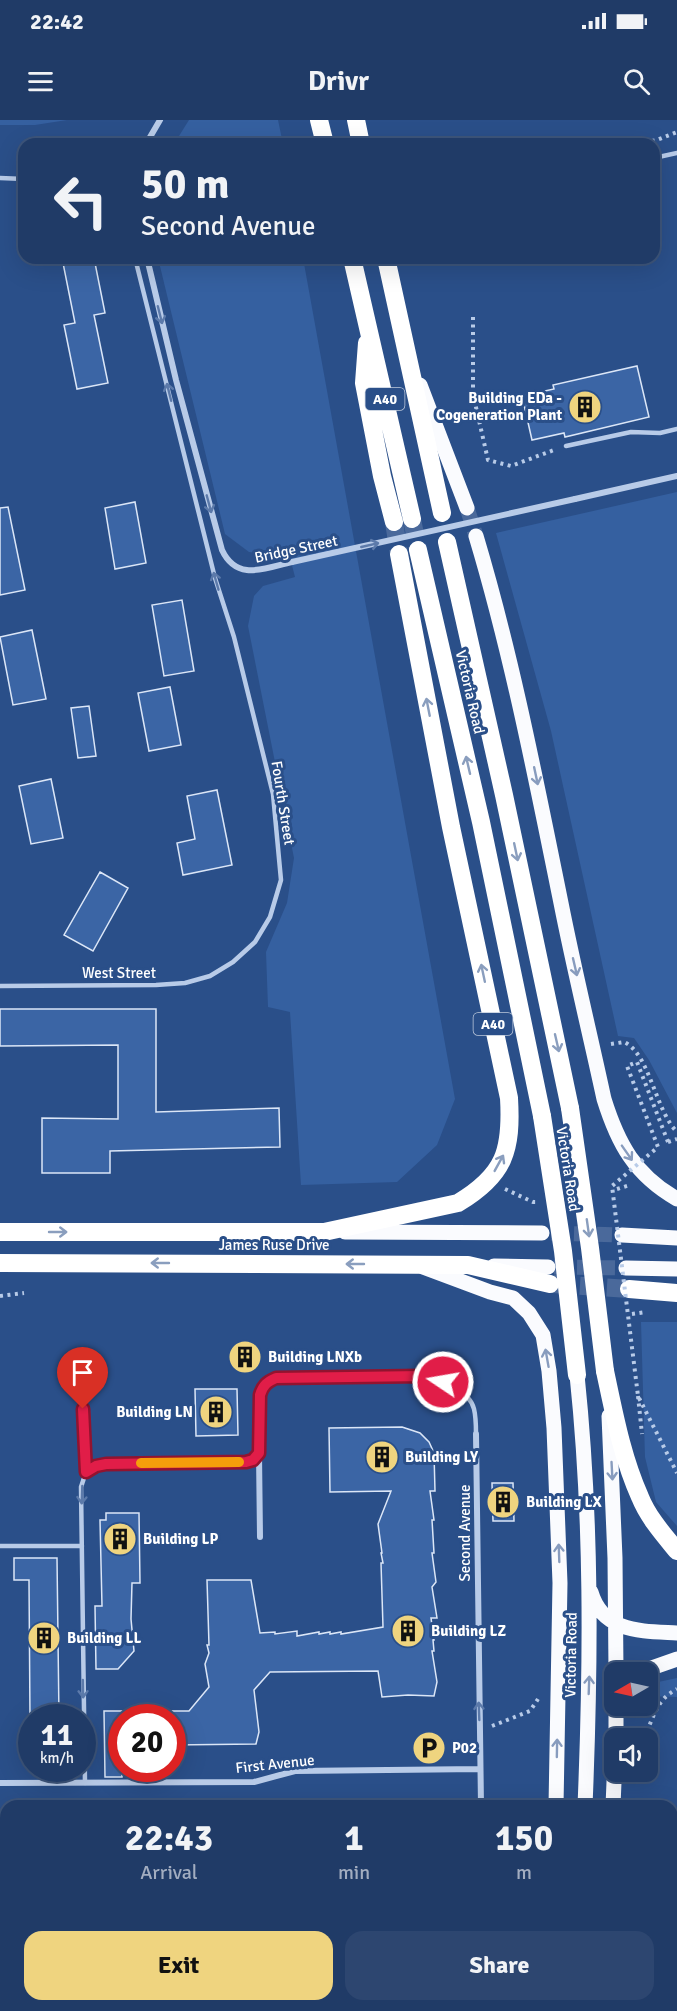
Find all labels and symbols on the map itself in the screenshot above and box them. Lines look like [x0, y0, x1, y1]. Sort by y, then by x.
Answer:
one-way arrow [155, 305, 167, 324]
one-way arrow [162, 383, 174, 402]
road number: A40 [366, 388, 404, 410]
place label: Building EDa - Cogeneration Plant [436, 389, 562, 424]
building icon: Building EDa - Cogeneration Plant [567, 389, 603, 425]
one-way arrow [203, 494, 215, 513]
street label: Bridge Street [253, 531, 339, 567]
one-way arrow [360, 538, 379, 550]
one-way arrow [210, 572, 221, 591]
street label: Victoria Road [452, 648, 488, 736]
one-way arrow [423, 698, 434, 718]
one-way arrow [461, 755, 473, 774]
street label: Fourth Street [267, 760, 299, 846]
one-way arrow [530, 766, 542, 785]
one-way arrow [511, 842, 522, 861]
one-way arrow [570, 956, 581, 976]
street label: West Street [82, 964, 156, 982]
one-way arrow [476, 964, 488, 983]
road number: A40 [474, 1013, 512, 1035]
one-way arrow [552, 1032, 563, 1052]
street label: Victoria Road [552, 1125, 584, 1213]
one-way arrow [621, 1145, 633, 1161]
one-way arrow [494, 1155, 506, 1172]
one-way arrow [582, 1218, 593, 1238]
one-way arrow [48, 1226, 68, 1238]
street label: James Ruse Drive [218, 1236, 330, 1254]
one-way arrow [151, 1257, 171, 1269]
one-way arrow [346, 1258, 366, 1270]
building icon: Building LNXb [227, 1339, 263, 1375]
pin [57, 1347, 108, 1409]
place label: Building LNXb [268, 1348, 362, 1366]
one-way arrow [541, 1349, 552, 1368]
position arrow [411, 1350, 475, 1414]
building icon: Building LN [198, 1394, 234, 1430]
place label: Building LN [116, 1403, 193, 1421]
building icon: Building LY [364, 1439, 400, 1475]
place label: Building LY [405, 1448, 479, 1466]
one-way arrow [607, 1461, 618, 1481]
one-way arrow [76, 1484, 87, 1504]
building icon: Building LX [485, 1484, 521, 1520]
street label: Second Avenue [456, 1485, 474, 1581]
place label: Building LX [526, 1493, 602, 1511]
building icon: Building LP [102, 1521, 138, 1557]
place label: Building LP [143, 1530, 218, 1548]
one-way arrow [553, 1543, 564, 1563]
street label: Victoria Road [561, 1612, 581, 1698]
building icon: Building LZ [390, 1613, 426, 1649]
building icon: Building LL [26, 1620, 62, 1656]
place label: Building LZ [431, 1622, 506, 1640]
place label: Building LL [67, 1629, 141, 1647]
north arrow [604, 1662, 658, 1716]
one-way arrow [583, 1675, 595, 1695]
one-way arrow [78, 1679, 89, 1699]
one-way arrow [473, 1701, 485, 1721]
speed limit sign: 20 [108, 1704, 186, 1782]
parking icon: P02 [411, 1730, 447, 1766]
one-way arrow [551, 1738, 563, 1758]
place label: P02 [452, 1739, 477, 1757]
street label: First Avenue [235, 1751, 315, 1777]

